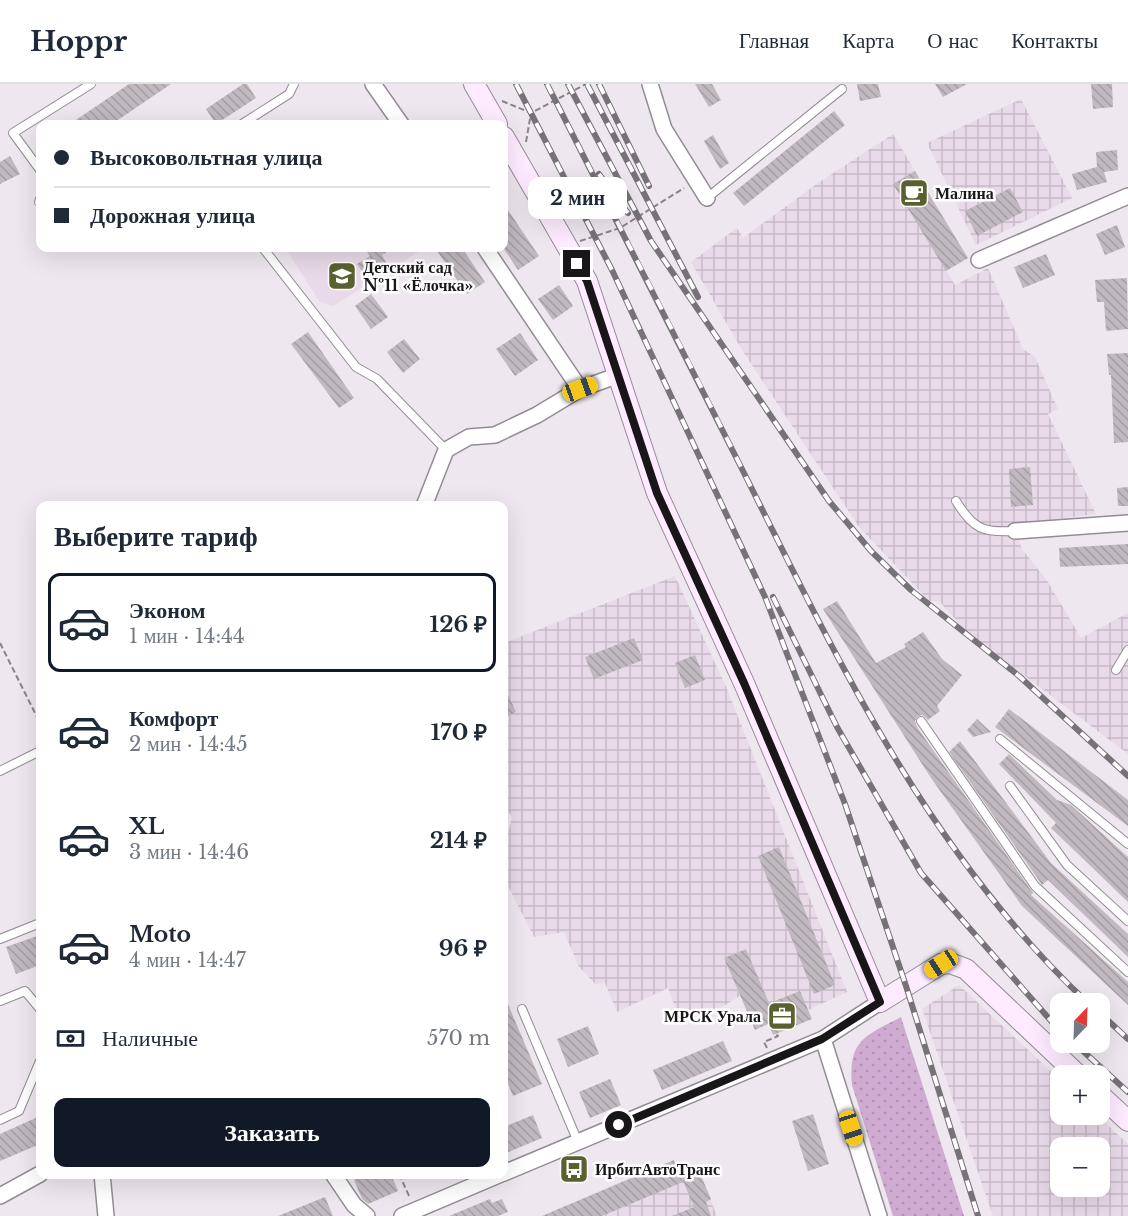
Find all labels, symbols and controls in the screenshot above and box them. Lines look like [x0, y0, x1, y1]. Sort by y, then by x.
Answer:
text: Hoppr [30, 24, 127, 59]
text: Главная [739, 28, 809, 54]
text: Карта [842, 28, 894, 54]
text: О нас [927, 28, 978, 54]
text: Контакты [1011, 28, 1098, 54]
text: Высоковольтная улица [90, 144, 322, 171]
callout: 2 мин [528, 177, 626, 219]
cafe icon: Малина [898, 177, 930, 209]
place label: Малина [935, 183, 994, 203]
text: 2 мин [550, 186, 605, 210]
text: Дорожная улица [90, 202, 255, 229]
route end [563, 250, 590, 277]
place label: Детский сад №11 «Ёлочка» [363, 257, 473, 295]
school or university icon: Детский сад №11 «Ёлочка» [326, 260, 358, 292]
car [560, 374, 600, 404]
text: Выберите тариф [54, 520, 258, 553]
icon: car [57, 596, 111, 650]
text: Эконом [129, 597, 206, 624]
text: 126 ₽ [430, 611, 487, 638]
text: 1 мин · 14:44 [129, 624, 245, 648]
icon: car [57, 704, 111, 758]
text: Комфорт [129, 705, 218, 732]
text: 170 ₽ [431, 719, 487, 746]
text: 2 мин · 14:45 [129, 732, 248, 756]
icon: car [57, 812, 111, 866]
text: XL [129, 813, 164, 840]
text: 214 ₽ [430, 827, 487, 854]
text: 3 мин · 14:46 [129, 840, 249, 864]
icon: car [57, 920, 111, 974]
text: Moto [129, 921, 191, 948]
text: 96 ₽ [439, 935, 487, 962]
car [921, 947, 961, 981]
text: 4 мин · 14:47 [129, 948, 246, 972]
north arrow [1050, 993, 1110, 1053]
map controls [1050, 993, 1110, 1197]
office icon: МРСК Урала [766, 1000, 798, 1032]
place label: МРСК Урала [664, 1006, 761, 1026]
icon: cash [54, 1022, 87, 1055]
text: Наличные [102, 1025, 198, 1052]
text: 570 m [427, 1026, 490, 1050]
button: + [1050, 1065, 1110, 1125]
button: Заказать [54, 1098, 490, 1167]
car [837, 1108, 865, 1148]
route start [605, 1111, 632, 1138]
button: − [1050, 1137, 1110, 1197]
bus stop icon: ИрбитАвтоТранс [558, 1153, 590, 1185]
place label: ИрбитАвтоТранс [595, 1159, 720, 1179]

